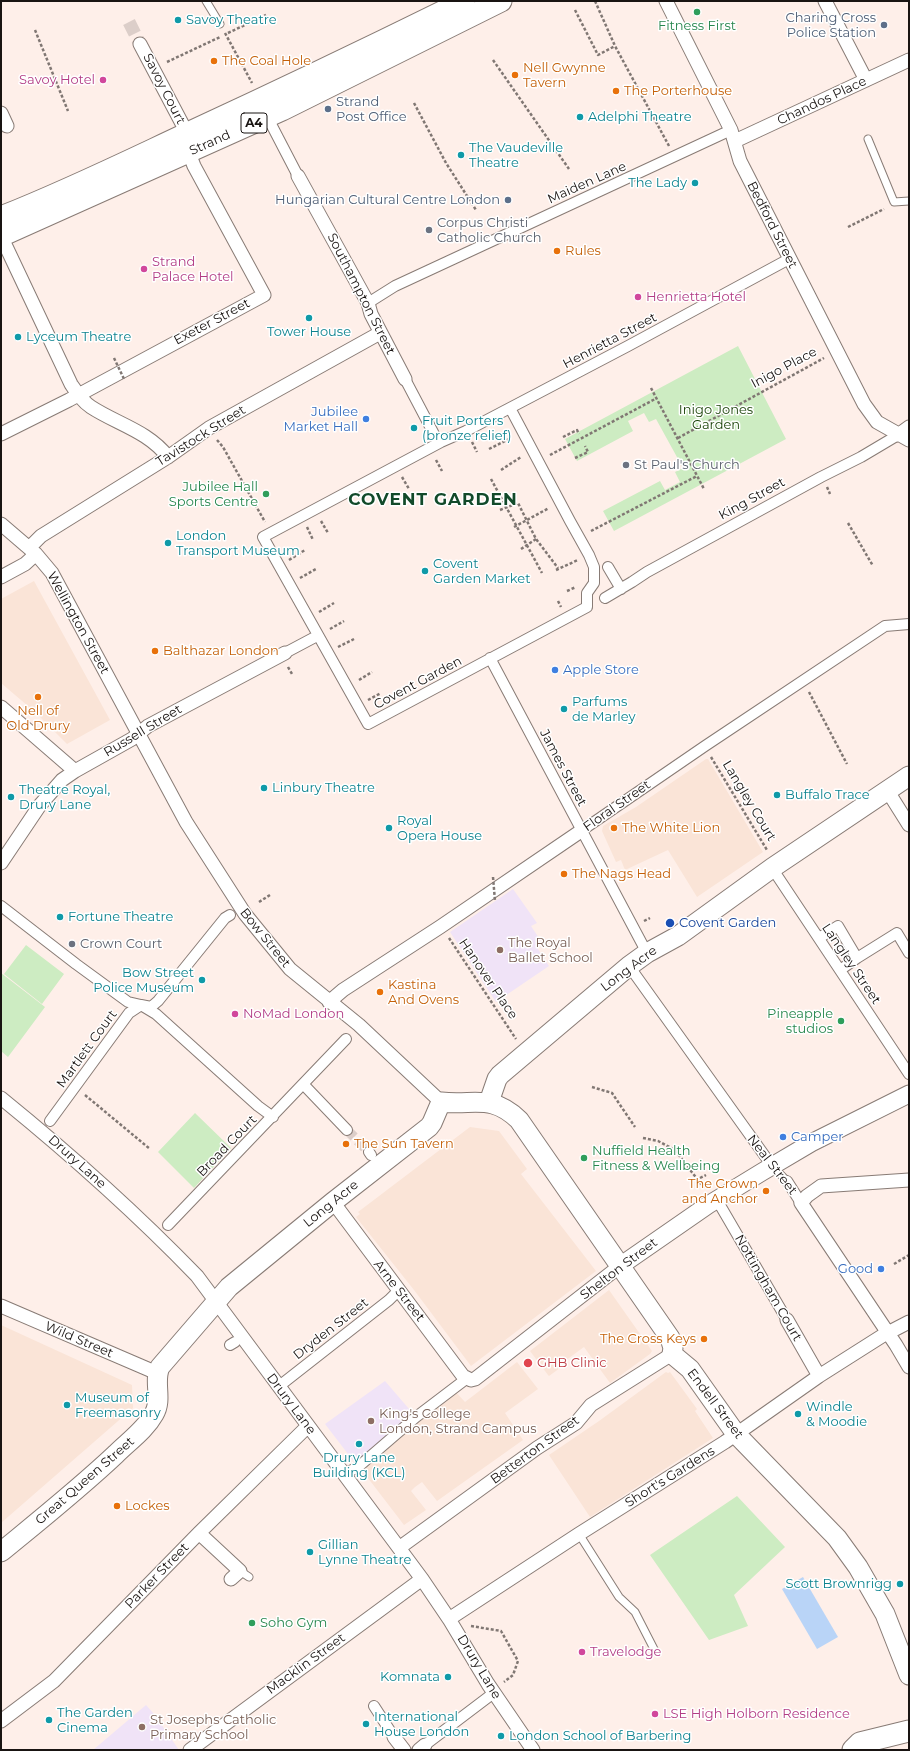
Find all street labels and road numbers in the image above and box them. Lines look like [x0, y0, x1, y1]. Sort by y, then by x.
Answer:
street label: Savoy Court [140, 51, 188, 127]
street label: Chandos Place [775, 73, 869, 129]
road number: A4 [241, 113, 267, 133]
street label: Strand [187, 127, 233, 159]
street label: Maiden Lane [545, 159, 629, 207]
street label: Bedford Street [743, 179, 801, 271]
street label: Southampton Street [324, 231, 398, 357]
street label: Exeter Street [171, 295, 253, 349]
street label: Henrietta Street [560, 310, 660, 372]
street label: Inigo Place [748, 344, 820, 392]
street label: Tavistock Street [153, 402, 249, 470]
street label: King Street [716, 474, 788, 524]
street label: Wellington Street [43, 569, 113, 677]
street label: Covent Garden [371, 653, 465, 713]
street label: Russell Street [101, 702, 185, 760]
street label: James Street [536, 727, 590, 809]
street label: Langley Court [719, 758, 779, 844]
street label: Floral Street [580, 777, 654, 835]
street label: Bow Street [236, 905, 294, 971]
street label: Langley Street [818, 921, 884, 1007]
street label: Hanover Place [455, 936, 521, 1022]
street label: Long Acre [598, 943, 660, 995]
street label: Martlett Court [54, 1007, 120, 1091]
street label: Broad Court [194, 1112, 260, 1180]
street label: Drury Lane [45, 1132, 109, 1192]
street label: Neal Street [744, 1132, 800, 1198]
street label: Long Acre [300, 1177, 362, 1231]
street label: Nottingham Court [731, 1232, 805, 1344]
street label: Shelton Street [577, 1235, 661, 1303]
street label: Arne Street [370, 1257, 428, 1325]
street label: Dryden Street [290, 1295, 372, 1363]
street label: Wild Street [42, 1319, 116, 1361]
street label: Endell Street [684, 1366, 746, 1442]
street label: Drury Lane [263, 1370, 319, 1438]
street label: Betterton Street [488, 1413, 582, 1487]
street label: Great Queen Street [32, 1434, 138, 1528]
street label: Short's Gardens [622, 1443, 718, 1511]
street label: Parker Street [122, 1540, 192, 1612]
street label: Macklin Street [264, 1630, 348, 1698]
street label: Drury Lane [454, 1632, 504, 1702]

